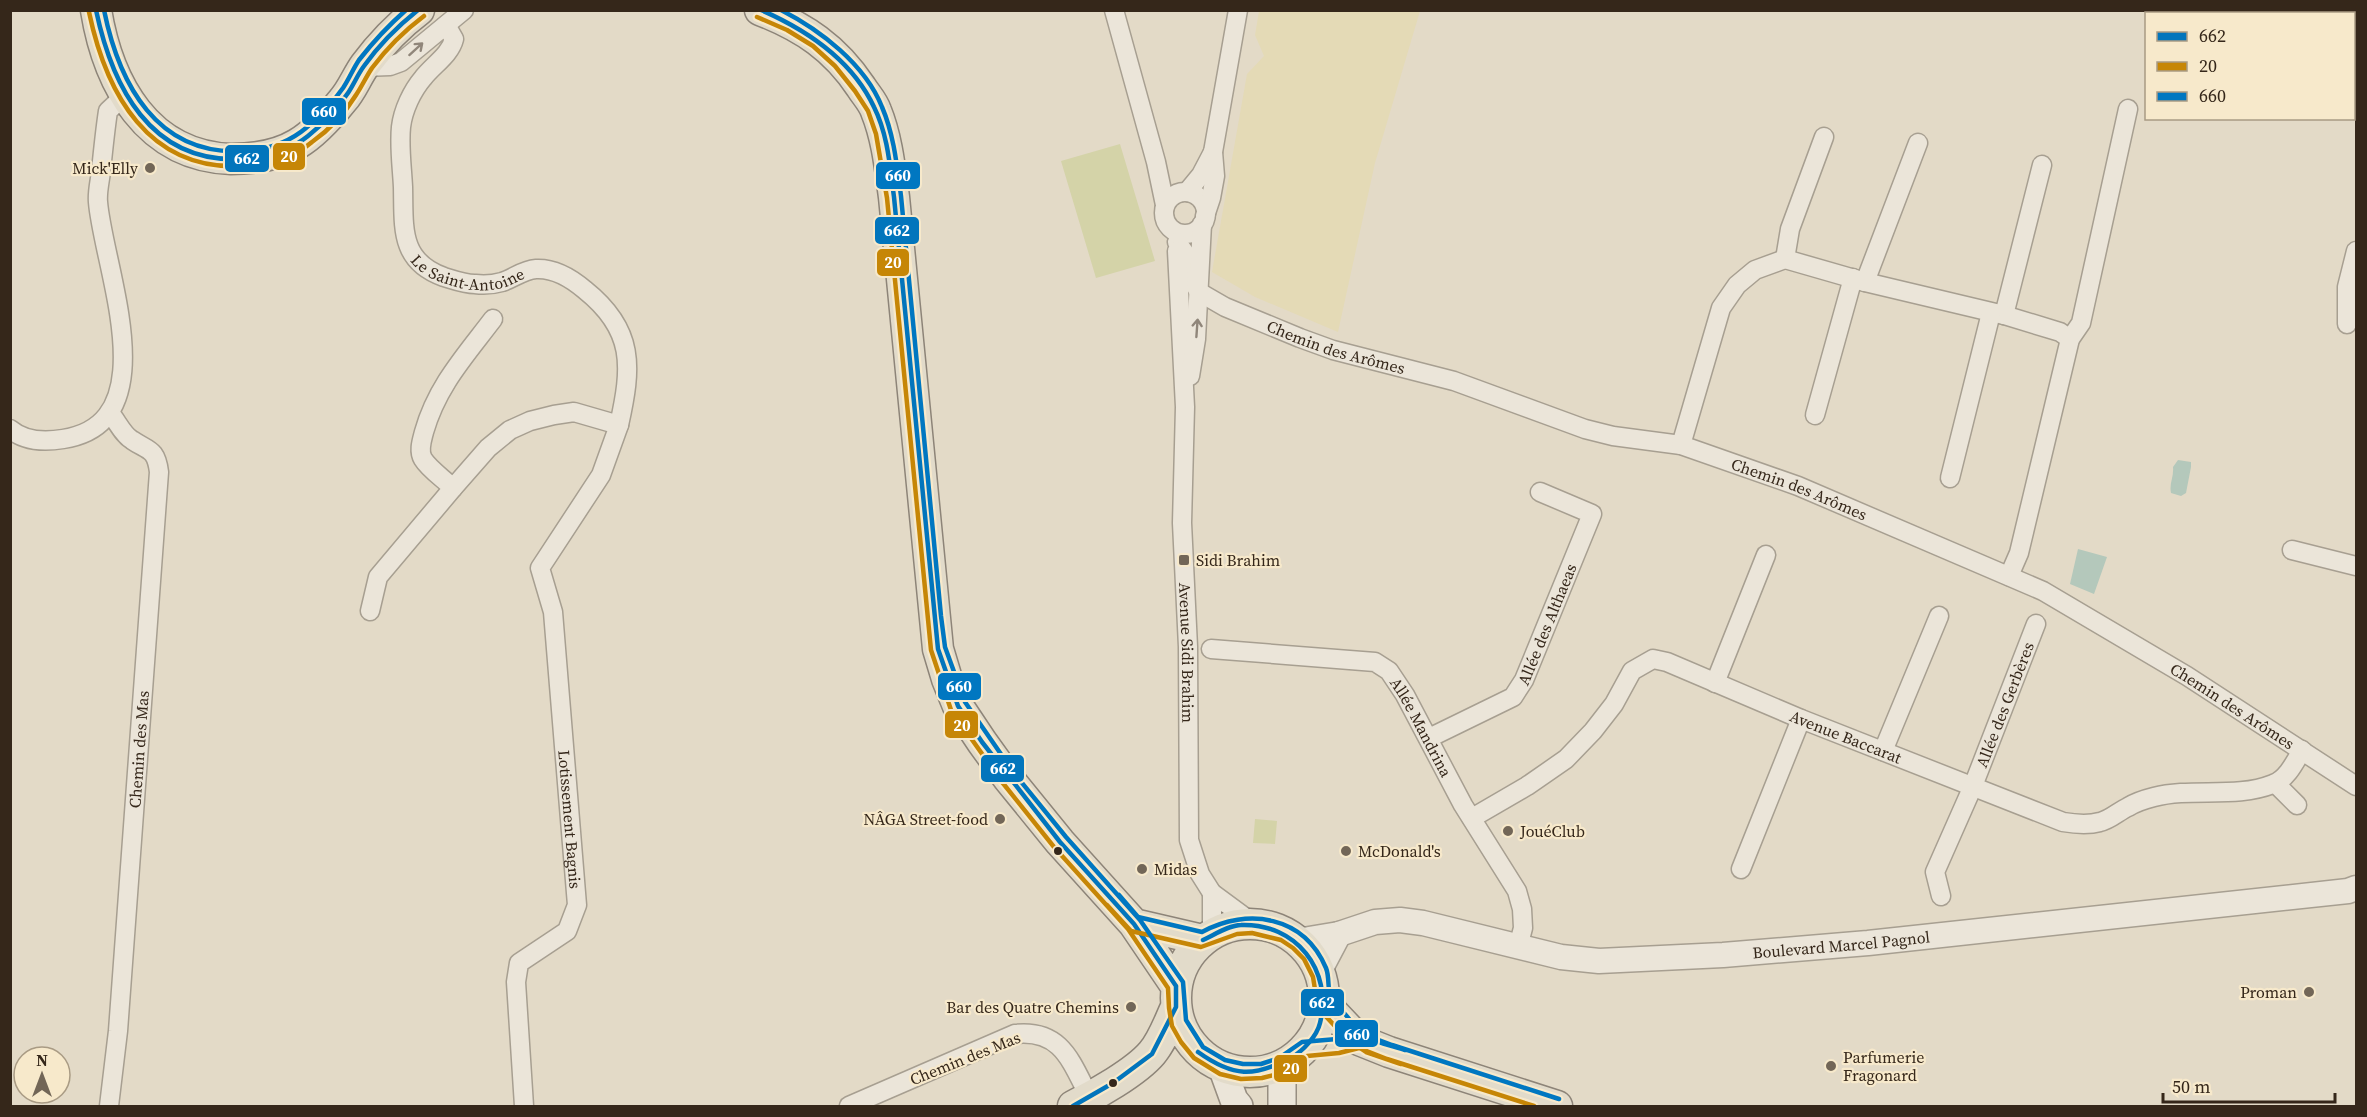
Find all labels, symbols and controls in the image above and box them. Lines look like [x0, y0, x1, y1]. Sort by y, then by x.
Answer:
legend [2145, 12, 2355, 120]
text: 662 [2199, 23, 2226, 48]
one-way arrow [409, 42, 424, 56]
text: 20 [2199, 53, 2217, 78]
text: 660 [2199, 83, 2226, 108]
line badge: 660 [301, 97, 347, 126]
text: 660 [311, 100, 337, 122]
line badge: 20 [272, 142, 306, 171]
line badge: 662 [224, 144, 270, 173]
text: 20 [280, 145, 298, 167]
text: 662 [234, 147, 260, 169]
place label: Mick'Elly [72, 157, 139, 179]
marker: Mick'Elly [143, 161, 157, 175]
line badge: 660 [875, 161, 921, 190]
text: 660 [885, 164, 911, 186]
line badge: 662 [874, 216, 920, 245]
text: 662 [884, 219, 910, 241]
line badge: 20 [876, 248, 910, 277]
street label: Le Saint-Antoine [406, 249, 528, 295]
text: 20 [884, 251, 902, 273]
street label: Chemin des Arômes [1264, 314, 1407, 379]
one-way arrow [1191, 319, 1202, 339]
street label: Chemin des Arômes [1728, 452, 1871, 525]
place label: Sidi Brahim [1196, 549, 1280, 571]
marker: Sidi Brahim [1177, 553, 1191, 567]
street label: Allée des Althaeas [1512, 560, 1582, 688]
street label: Avenue Sidi Brahim [1174, 582, 1199, 723]
street label: Allée des Gerbères [1970, 639, 2039, 771]
street label: Chemin des Arômes [2166, 658, 2299, 754]
line badge: 660 [937, 672, 982, 701]
street label: Allée Mandrina [1385, 673, 1458, 782]
text: 660 [946, 675, 972, 697]
street label: Chemin des Mas [123, 690, 154, 809]
street label: Avenue Baccarat [1787, 705, 1906, 769]
line badge: 20 [944, 710, 979, 739]
text: 20 [953, 714, 971, 736]
street label: Lotissement Bagnis [553, 749, 587, 890]
line badge: 662 [980, 754, 1025, 783]
text: 662 [990, 757, 1016, 779]
place label: NÂGA Street-food [864, 808, 988, 830]
marker: NÂGA Street-food [993, 812, 1007, 826]
place label: JouéClub [1519, 820, 1585, 842]
marker: JouéClub [1501, 824, 1515, 838]
place label: McDonald's [1358, 840, 1441, 862]
marker: McDonald's [1339, 844, 1353, 858]
unlabelled marker [1052, 845, 1064, 857]
place label: Midas [1154, 858, 1197, 880]
marker: Midas [1135, 862, 1149, 876]
street label: Boulevard Marcel Pagnol [1752, 925, 1931, 964]
place label: Proman [2240, 981, 2297, 1003]
marker: Proman [2302, 985, 2316, 999]
line badge: 662 [1300, 988, 1345, 1017]
text: 662 [1309, 991, 1335, 1013]
place label: Bar des Quatre Chemins [946, 996, 1119, 1018]
marker: Bar des Quatre Chemins [1124, 1000, 1138, 1014]
line badge: 660 [1334, 1019, 1379, 1048]
text: 660 [1344, 1023, 1370, 1045]
street label: Chemin des Mas [906, 1026, 1024, 1090]
north arrow [12, 1045, 72, 1105]
place label: Parfumerie Fragonard [1843, 1046, 1924, 1086]
text: N [36, 1049, 48, 1071]
line badge: 20 [1273, 1054, 1308, 1083]
text: 20 [1282, 1057, 1300, 1079]
marker: Parfumerie Fragonard [1824, 1059, 1838, 1073]
scale bar [2163, 1066, 2336, 1104]
text: 50 m [2172, 1074, 2210, 1099]
unlabelled marker [1107, 1077, 1119, 1089]

